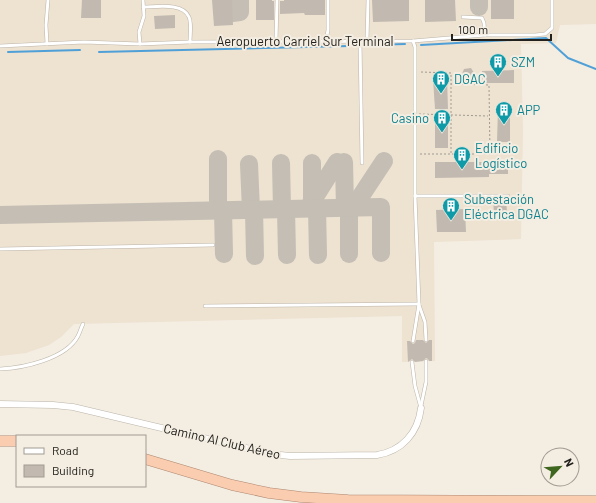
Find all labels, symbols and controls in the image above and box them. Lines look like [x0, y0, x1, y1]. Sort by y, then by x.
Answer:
scale bar [452, 16, 551, 42]
text: 100 m [458, 22, 488, 36]
street label: Aeropuerto Carriel Sur Terminal [216, 33, 394, 49]
building icon: SZM [488, 52, 508, 77]
place label: SZM [511, 54, 535, 70]
building icon: DGAC [431, 69, 451, 94]
place label: DGAC [454, 71, 486, 87]
building icon: APP [494, 100, 514, 125]
place label: APP [517, 102, 541, 118]
building icon: Casino [432, 108, 452, 133]
place label: Casino [391, 110, 429, 126]
place label: Edificio Logístico [475, 140, 527, 171]
building icon: Edificio Logístico [452, 145, 472, 170]
place label: Subestación Eléctrica DGAC [464, 191, 549, 222]
building icon: Subestación Eléctrica DGAC [441, 196, 461, 221]
street label: Camino Al Club Aéreo [162, 420, 282, 462]
legend [16, 435, 146, 487]
text: Road [52, 443, 79, 457]
north arrow [540, 447, 580, 487]
text: N [562, 456, 577, 469]
text: Building [52, 463, 94, 477]

